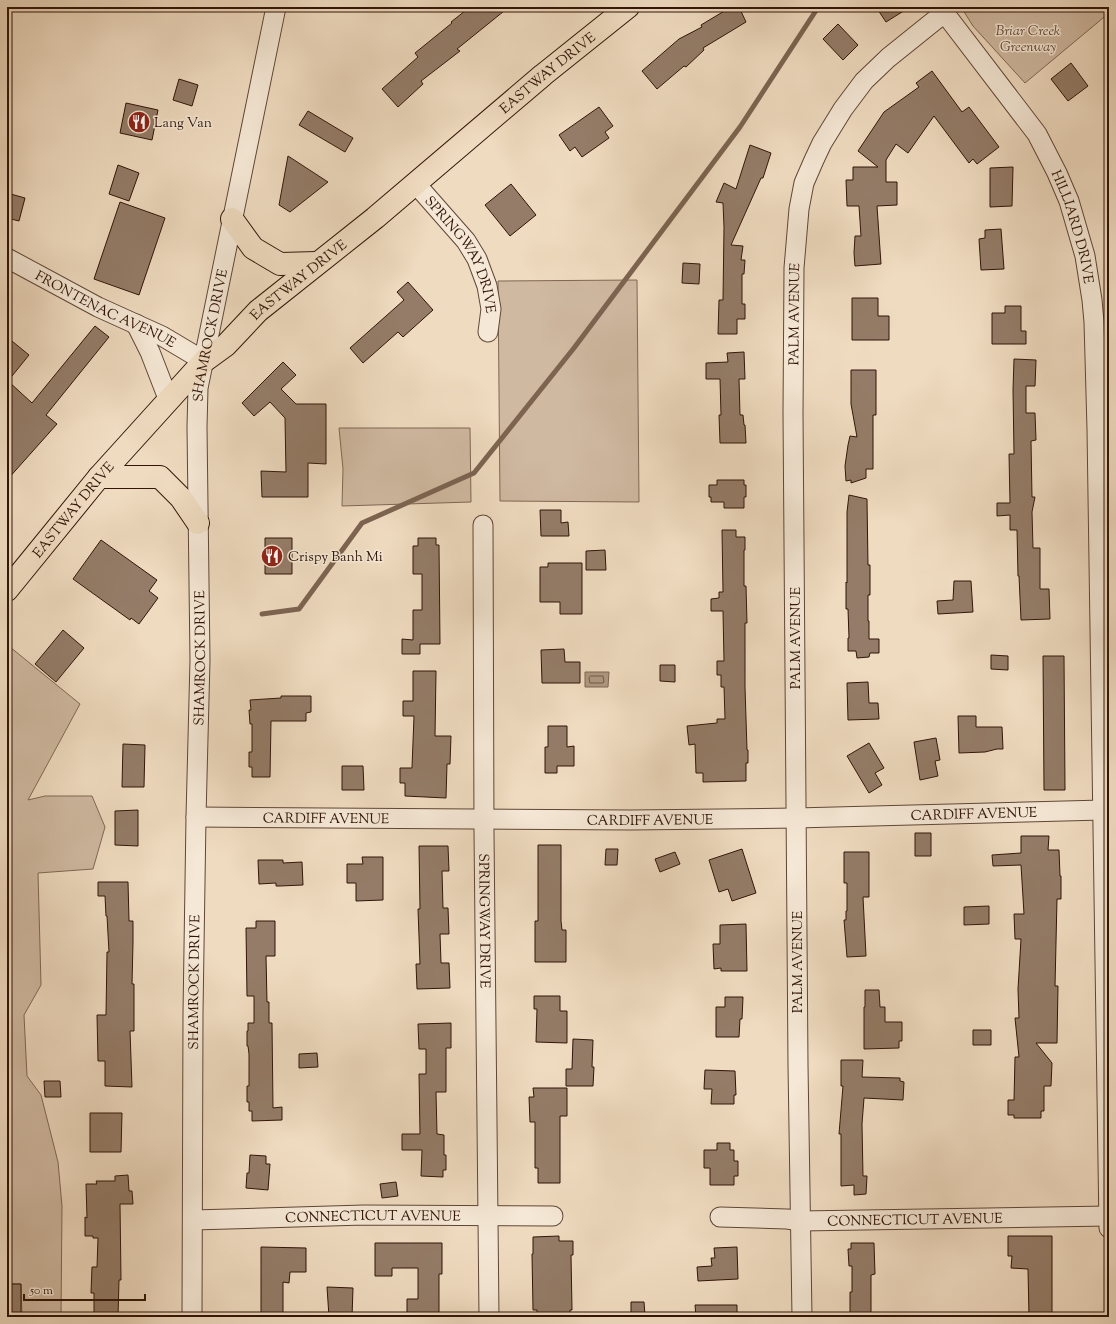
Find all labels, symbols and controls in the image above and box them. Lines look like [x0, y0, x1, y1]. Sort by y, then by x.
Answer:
park label: Briar Creek Greenway [996, 22, 1061, 58]
street label: EASTWAY DRIVE [496, 28, 601, 120]
restaurant icon: Lang Van [126, 109, 152, 135]
place label: Lang Van [154, 114, 212, 134]
street label: HILLIARD DRIVE [1045, 167, 1097, 286]
street label: SPRINGWAY DRIVE [419, 192, 500, 316]
street label: EASTWAY DRIVE [246, 236, 352, 326]
street label: PALM AVENUE [785, 262, 806, 365]
street label: FRONTENAC AVENUE [31, 267, 179, 354]
street label: SHAMROCK DRIVE [189, 267, 234, 402]
street label: EASTWAY DRIVE [29, 458, 120, 563]
restaurant icon: Crispy Banh Mi [259, 543, 285, 569]
place label: Crispy Banh Mi [288, 548, 383, 568]
street label: PALM AVENUE [787, 586, 807, 689]
street label: SHAMROCK DRIVE [190, 590, 212, 726]
street label: CARDIFF AVENUE [910, 804, 1038, 827]
street label: CARDIFF AVENUE [263, 809, 390, 830]
street label: CARDIFF AVENUE [587, 811, 714, 832]
street label: SPRINGWAY DRIVE [472, 853, 494, 989]
street label: PALM AVENUE [789, 910, 809, 1013]
street label: SHAMROCK DRIVE [185, 914, 207, 1050]
street label: CONNECTICUT AVENUE [285, 1207, 461, 1229]
street label: CONNECTICUT AVENUE [827, 1210, 1003, 1233]
scale bar [24, 1276, 145, 1302]
text: 50 m [29, 1282, 53, 1300]

